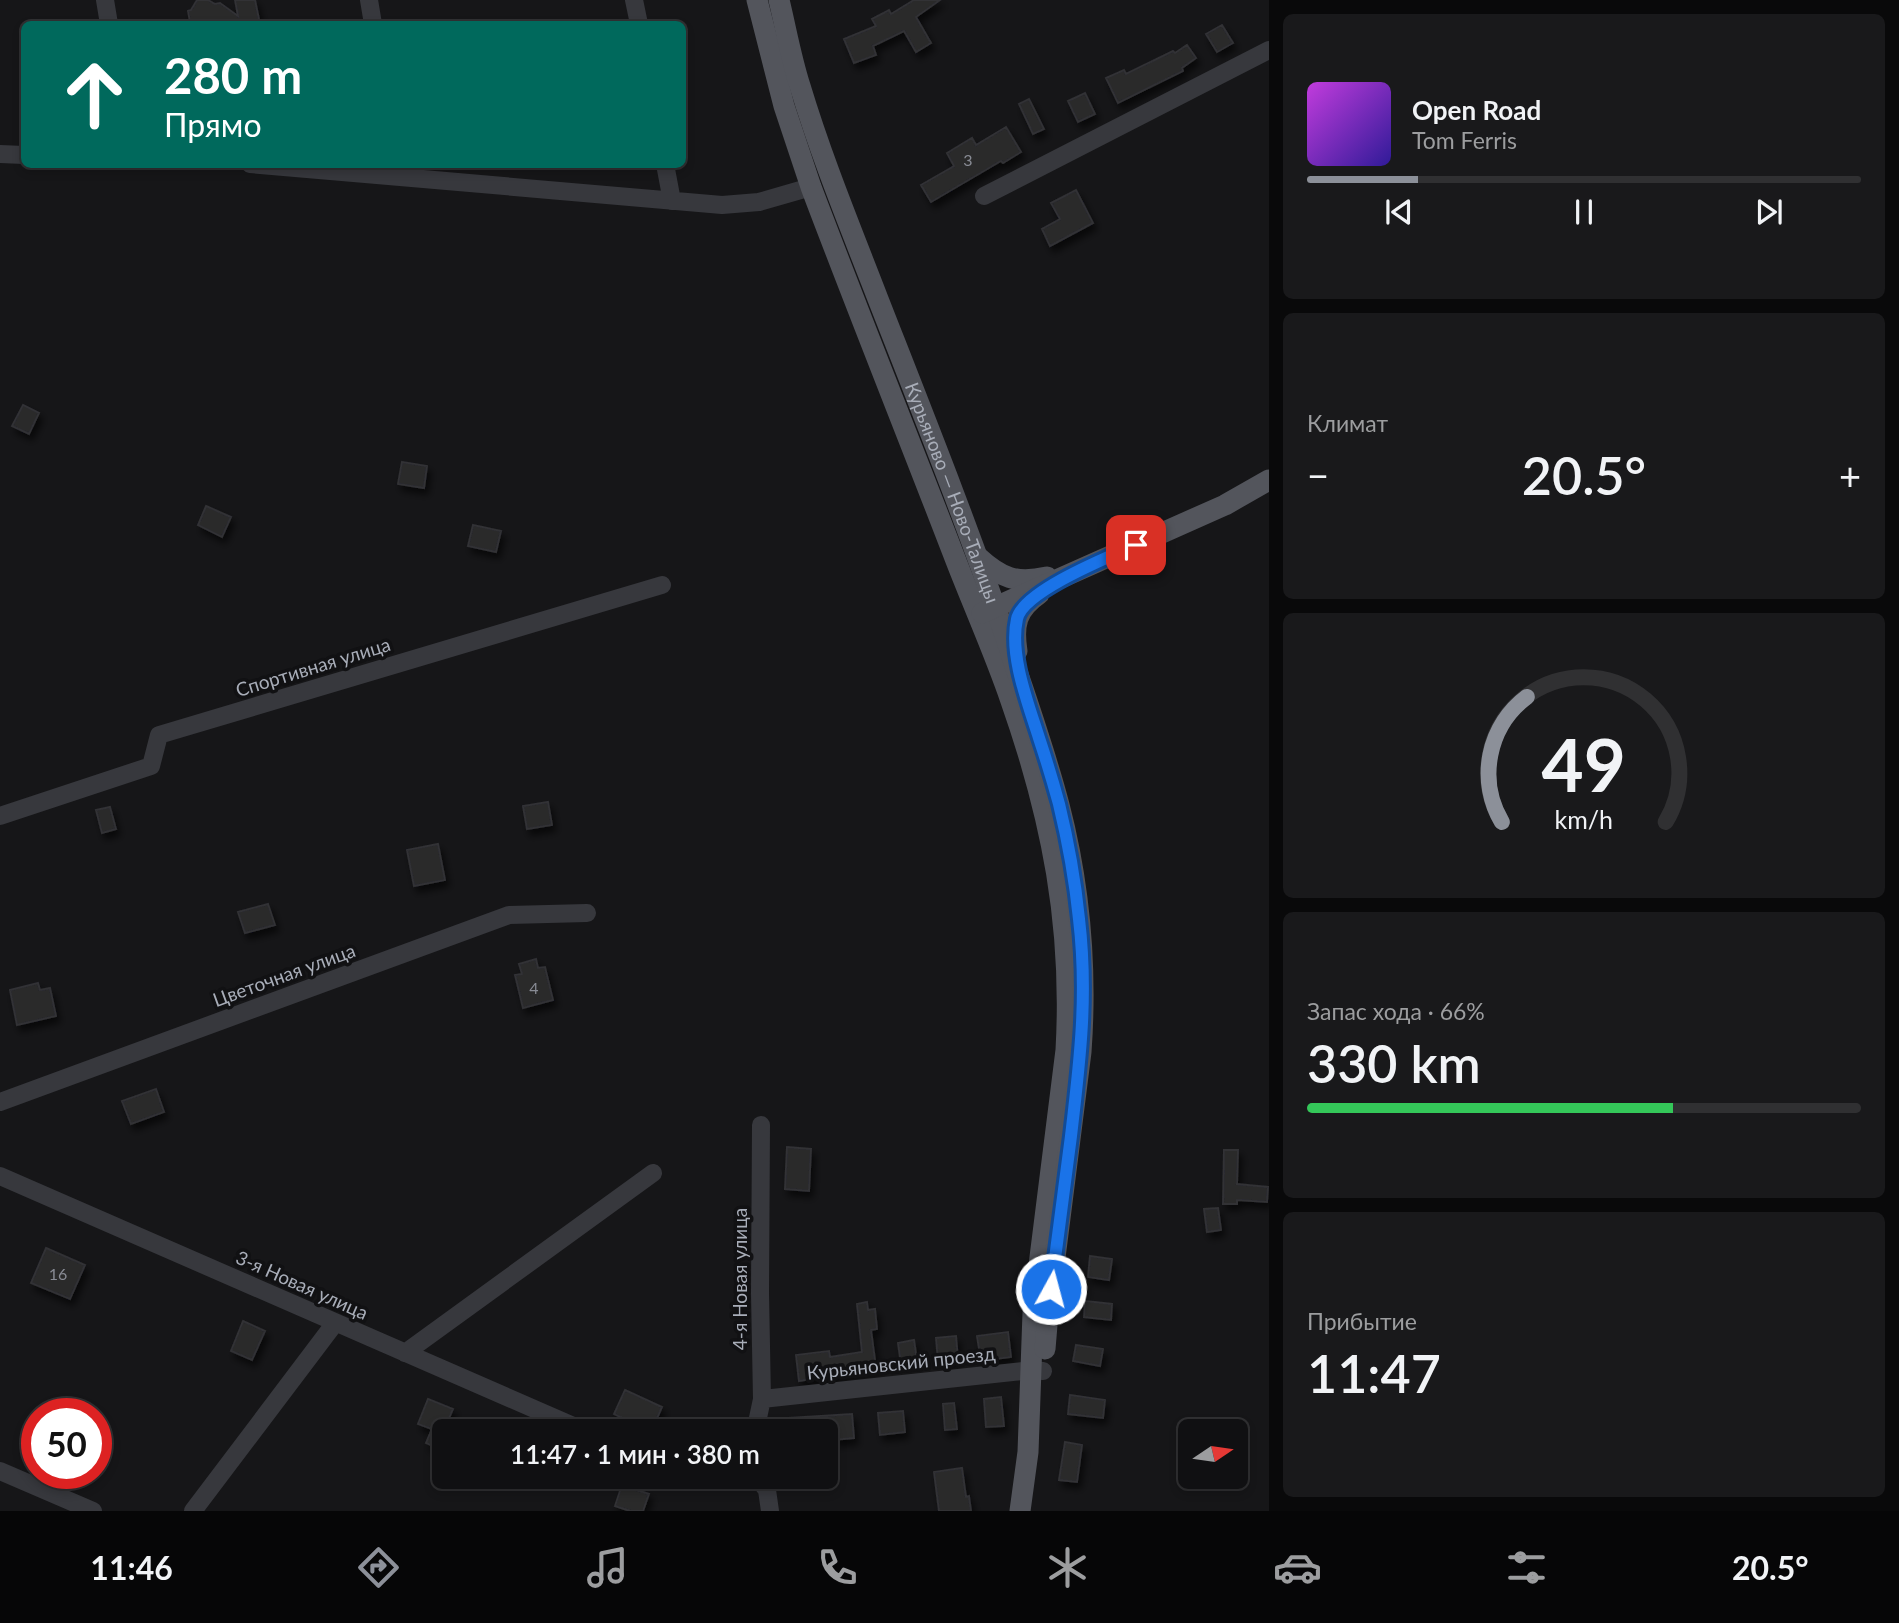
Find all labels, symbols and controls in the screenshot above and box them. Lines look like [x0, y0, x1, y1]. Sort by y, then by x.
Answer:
text: 280 m [164, 46, 302, 104]
icon: ahead [49, 49, 140, 140]
text: Open Road [1412, 94, 1541, 126]
text: Прямо [164, 105, 262, 144]
text: Tom Ferris [1412, 126, 1517, 154]
house number: 3 [963, 150, 973, 169]
icon: previous [1380, 193, 1418, 231]
icon: pause [1565, 193, 1603, 231]
icon: next [1750, 193, 1788, 231]
street label: Курьяново — Ново-Талицы [901, 379, 1005, 606]
text: Климат [1307, 409, 1388, 437]
text: 20.5° [1522, 444, 1646, 506]
text: − [1307, 452, 1329, 498]
text: + [1839, 452, 1861, 498]
pin [1106, 515, 1166, 575]
icon: arrive [1117, 526, 1155, 564]
street label: Спортивная улица [233, 632, 393, 701]
text: 49 [1542, 720, 1626, 808]
text: km/h [1555, 803, 1613, 833]
street label: Цветочная улица [209, 938, 358, 1011]
house number: 4 [529, 978, 539, 997]
text: Запас хода · 66% [1307, 997, 1485, 1025]
text: 330 km [1307, 1032, 1481, 1094]
street label: 4-я Новая улица [728, 1208, 751, 1350]
street label: 3-я Новая улица [233, 1245, 372, 1324]
position arrow [1014, 1252, 1088, 1326]
house number: 16 [49, 1264, 67, 1283]
text: Прибытие [1307, 1307, 1417, 1335]
street label: Курьяновский проезд [806, 1341, 997, 1384]
text: 11:47 [1307, 1342, 1441, 1404]
speed limit sign: 50 [21, 1398, 112, 1489]
north arrow [1178, 1419, 1248, 1489]
map controls [1178, 1419, 1248, 1489]
text: 11:47 · 1 мин · 380 m [510, 1438, 760, 1470]
icon: directions [354, 1543, 403, 1592]
icon: music [583, 1543, 632, 1592]
icon: phone [813, 1543, 862, 1592]
icon: climate [1043, 1543, 1092, 1592]
icon: car [1273, 1543, 1322, 1592]
icon: filters [1502, 1543, 1551, 1592]
text: 11:46 [90, 1548, 173, 1587]
text: 20.5° [1732, 1548, 1809, 1587]

